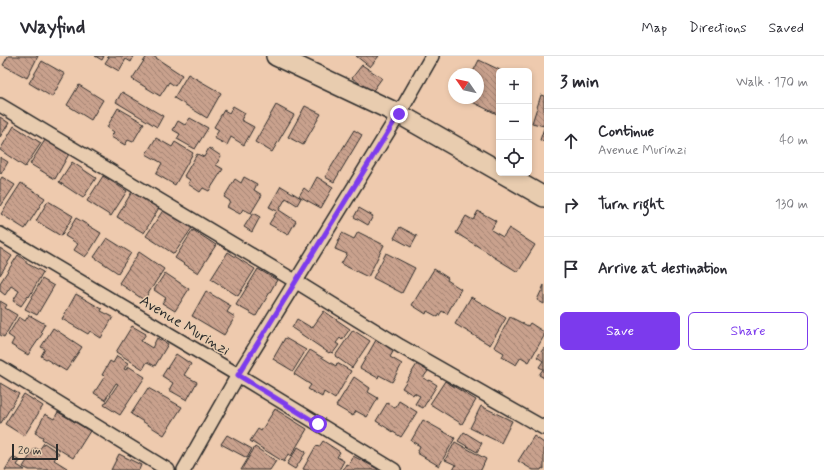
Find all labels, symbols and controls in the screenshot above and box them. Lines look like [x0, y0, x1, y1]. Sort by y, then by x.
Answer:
text: Wayfind [20, 15, 85, 40]
text: Map [641, 19, 667, 37]
text: Directions [689, 19, 747, 37]
text: Saved [769, 19, 804, 37]
north arrow [448, 68, 484, 104]
map controls [496, 68, 532, 176]
button: + [496, 68, 532, 104]
text: 3 min [560, 71, 599, 93]
text: Walk · 170 m [736, 74, 808, 91]
button: − [496, 104, 532, 140]
route end [390, 105, 408, 123]
text: Continue [598, 122, 654, 142]
icon: ahead [560, 130, 582, 152]
text: 40 m [779, 132, 808, 149]
button: locate [496, 140, 532, 176]
text: Avenue Murinzi [598, 142, 686, 159]
icon: right [560, 194, 582, 216]
text: Turn right [598, 195, 665, 215]
text: 130 m [775, 196, 808, 213]
icon: arrive [560, 258, 582, 280]
text: Arrive at destination [598, 259, 727, 279]
street label: Avenue Murinzi [136, 291, 233, 361]
button: Save [560, 312, 680, 350]
button: Share [688, 312, 808, 350]
route start [309, 415, 327, 433]
scale bar [12, 442, 58, 461]
text: 20 m [18, 444, 41, 458]

